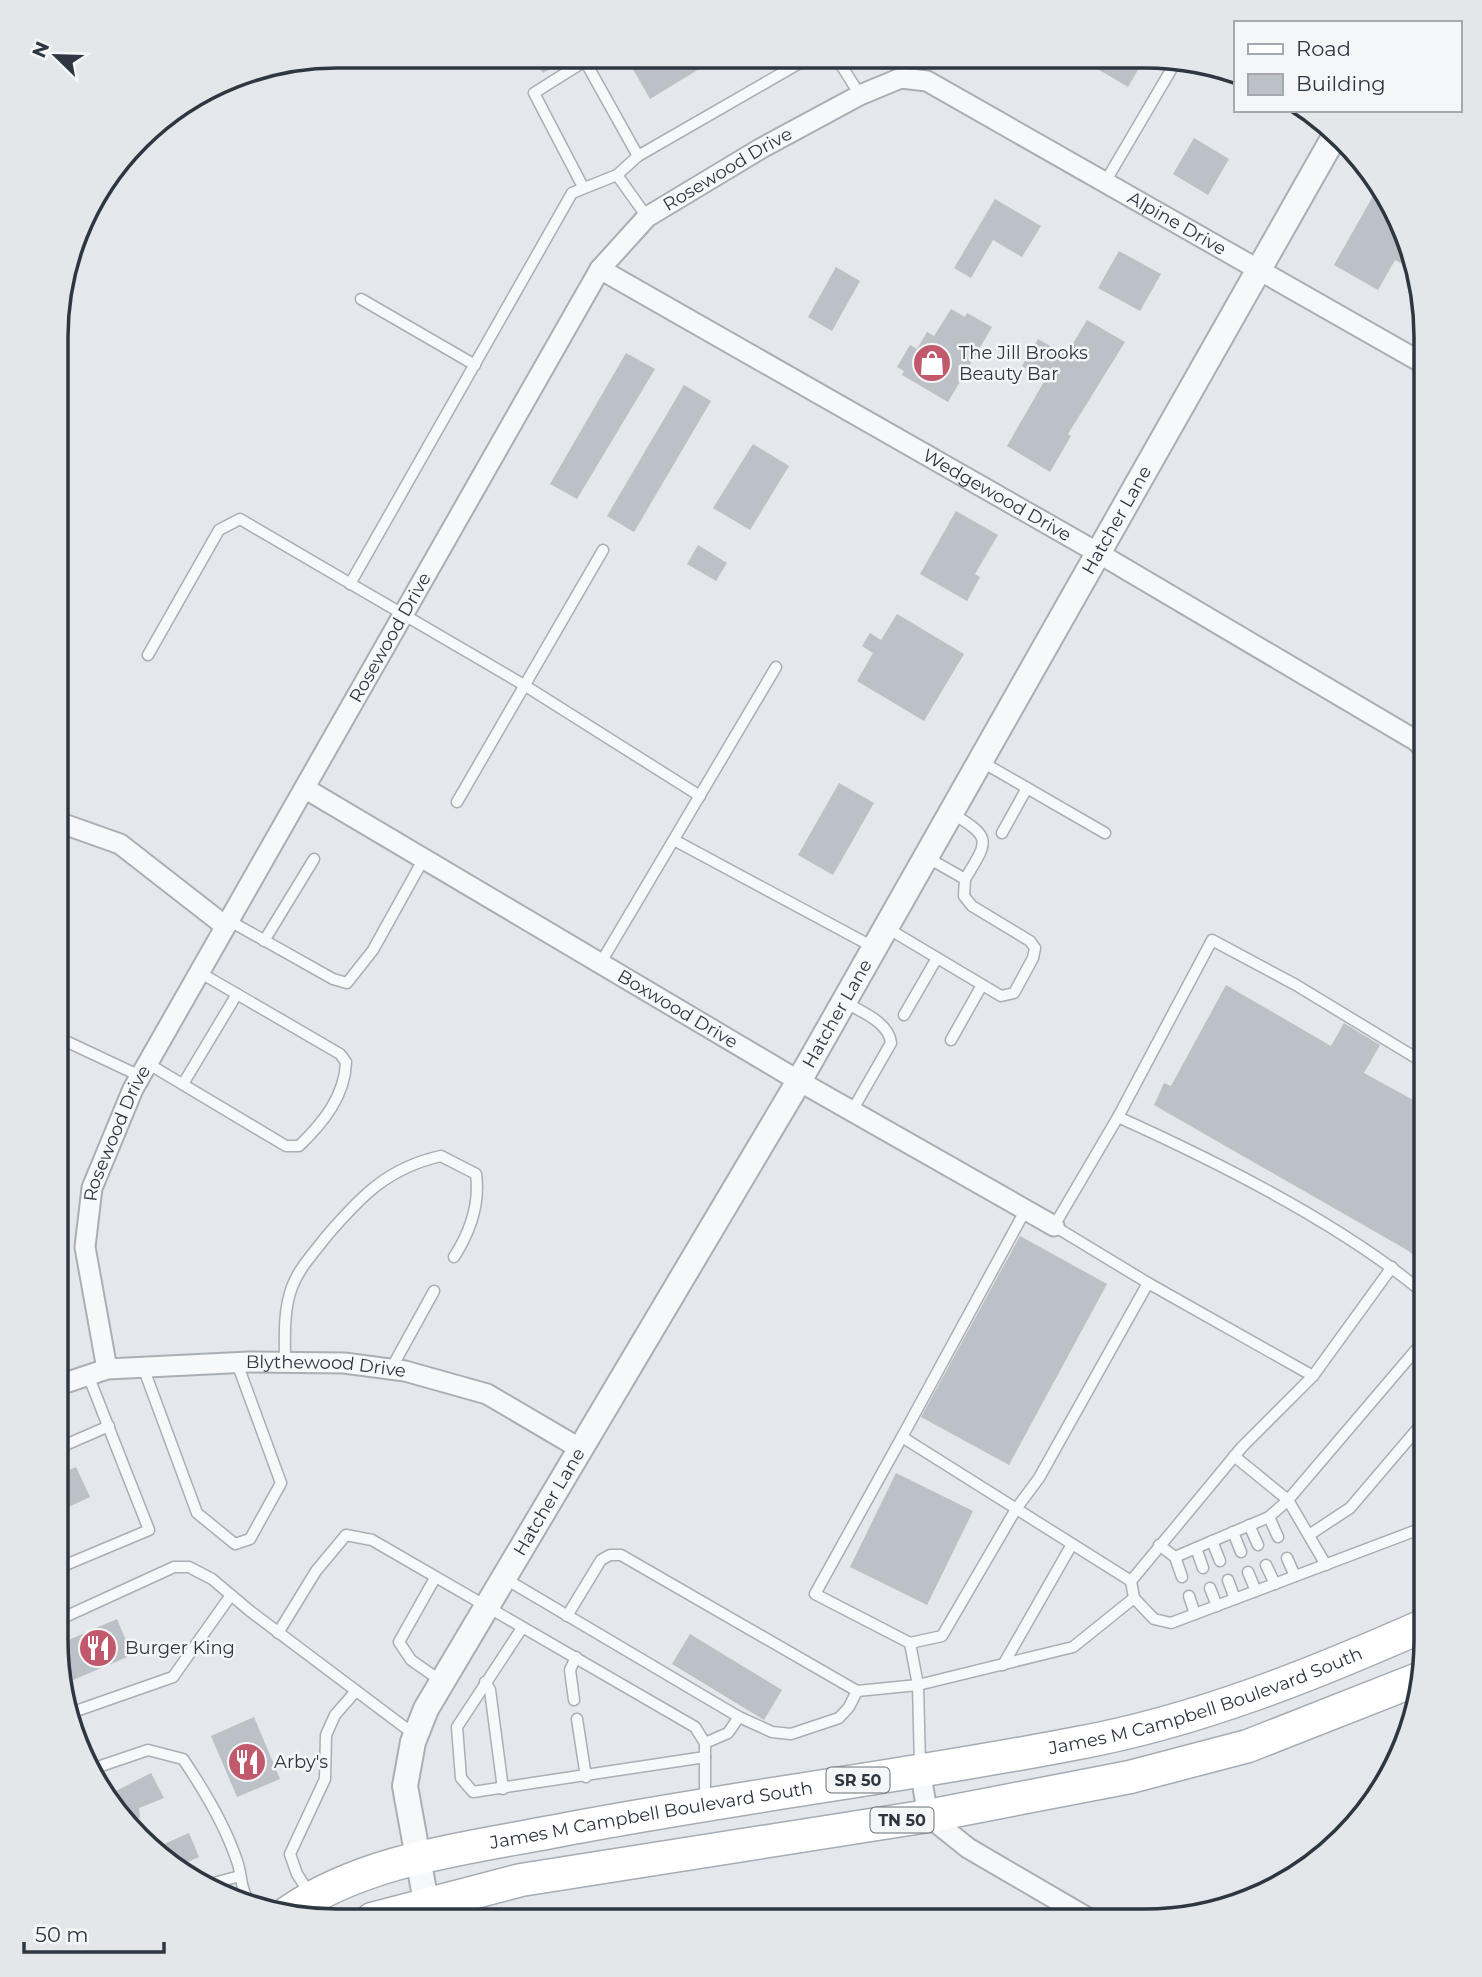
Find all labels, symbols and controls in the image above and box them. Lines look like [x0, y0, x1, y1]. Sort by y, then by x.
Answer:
north arrow [21, 21, 91, 91]
legend [1234, 21, 1461, 112]
text: Road [1296, 36, 1351, 61]
text: N [27, 38, 54, 61]
text: Building [1296, 71, 1386, 96]
street label: Rosewood Drive [659, 123, 796, 216]
street label: Alpine Drive [1124, 187, 1230, 260]
shop icon: The Jill Brooks Beauty Bar [911, 342, 953, 384]
place label: The Jill Brooks Beauty Bar [959, 342, 1088, 385]
street label: Wedgewood Drive [919, 444, 1075, 546]
street label: Hatcher Lane [1077, 462, 1156, 579]
street label: Rosewood Drive [344, 569, 436, 707]
street label: Hatcher Lane [798, 955, 877, 1072]
street label: Boxwood Drive [614, 965, 742, 1053]
street label: Rosewood Drive [79, 1061, 155, 1203]
street label: Blythewood Drive [246, 1351, 407, 1382]
street label: Hatcher Lane [509, 1444, 590, 1560]
restaurant icon: Burger King [77, 1627, 119, 1669]
place label: Burger King [125, 1637, 235, 1659]
street label: James M Campbell Boulevard South [1046, 1642, 1366, 1760]
restaurant icon: Arby's [226, 1741, 268, 1783]
place label: Arby's [274, 1751, 328, 1773]
road number: SR 50 [826, 1768, 890, 1792]
street label: James M Campbell Boulevard South [487, 1777, 814, 1854]
road number: TN 50 [870, 1808, 934, 1832]
scale bar [24, 1910, 164, 1954]
text: 50 m [35, 1922, 89, 1947]

